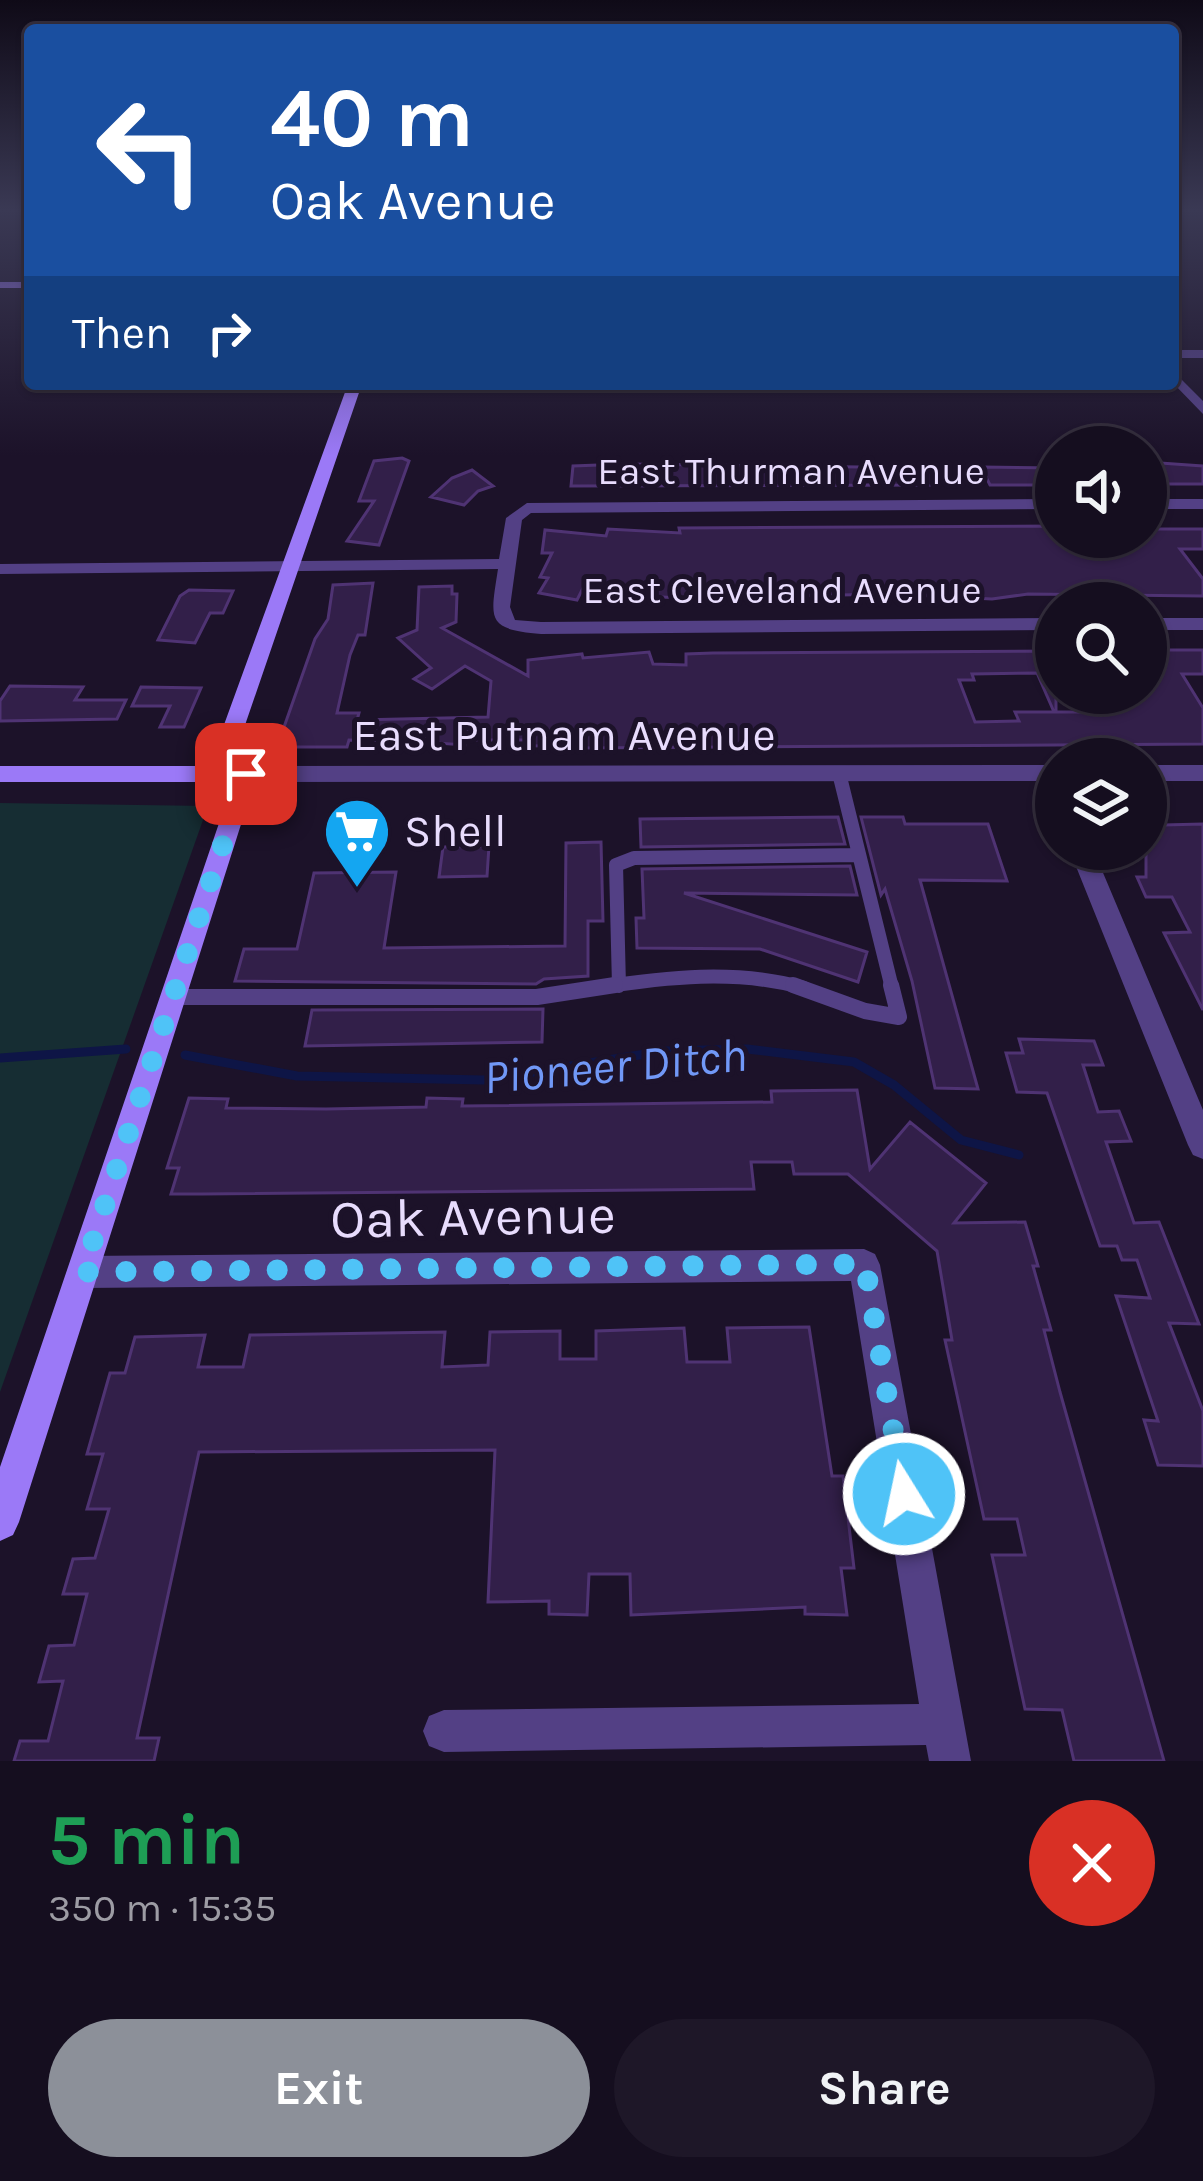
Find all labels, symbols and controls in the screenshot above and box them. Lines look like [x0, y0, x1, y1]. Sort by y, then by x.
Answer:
text: 40 m [270, 69, 474, 167]
icon: left [72, 72, 228, 228]
text: Oak Avenue [270, 169, 556, 233]
icon: right [196, 300, 262, 366]
text: Then [72, 307, 172, 359]
map controls [1035, 426, 1167, 870]
button: sound [1035, 426, 1167, 558]
street label: East Thurman Avenue [597, 448, 985, 494]
street label: East Cleveland Avenue [583, 567, 981, 613]
button: search [1035, 582, 1167, 714]
street label: East Putnam Avenue [352, 709, 776, 761]
pin [195, 723, 297, 825]
button: layers [1035, 738, 1167, 870]
icon: arrive [213, 741, 279, 807]
supermarket icon: Shell [322, 796, 392, 890]
place label: Shell [404, 805, 507, 857]
water label: Pioneer Ditch [481, 1027, 749, 1105]
street label: Oak Avenue [330, 1183, 616, 1251]
position arrow [841, 1431, 967, 1557]
text: 5 min [48, 1798, 245, 1882]
button: close [1029, 1800, 1155, 1926]
text: 350 m · 15:35 [48, 1885, 276, 1931]
button: Exit [48, 2019, 590, 2157]
button: Share [614, 2019, 1155, 2157]

